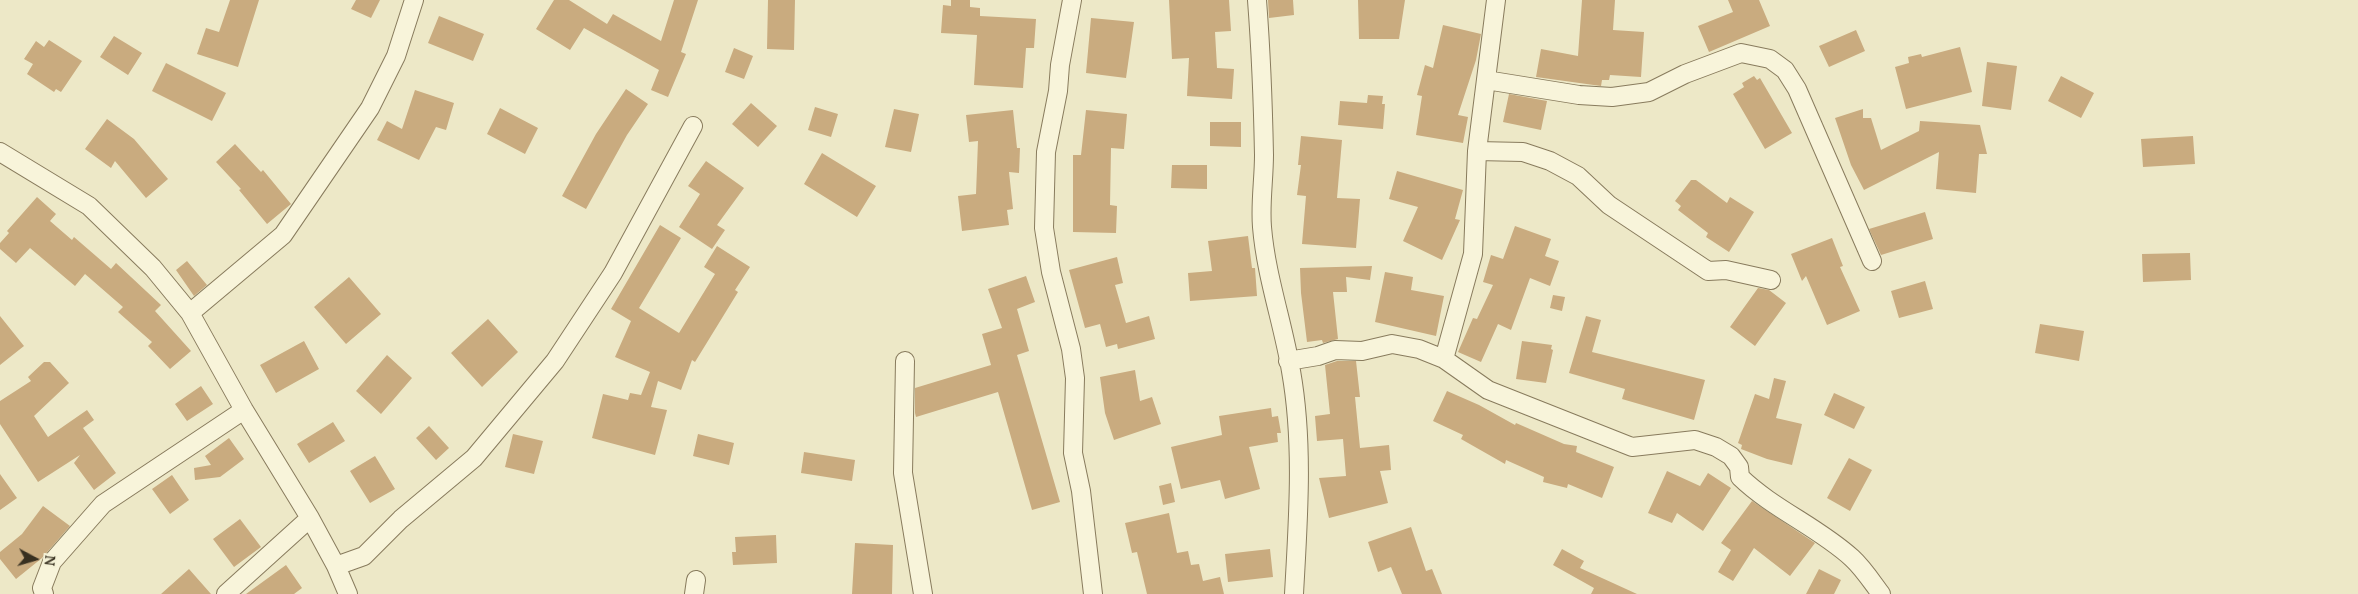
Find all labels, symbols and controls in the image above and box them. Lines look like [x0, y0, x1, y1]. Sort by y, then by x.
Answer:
north arrow [10, 534, 60, 584]
text: N [40, 554, 60, 567]

